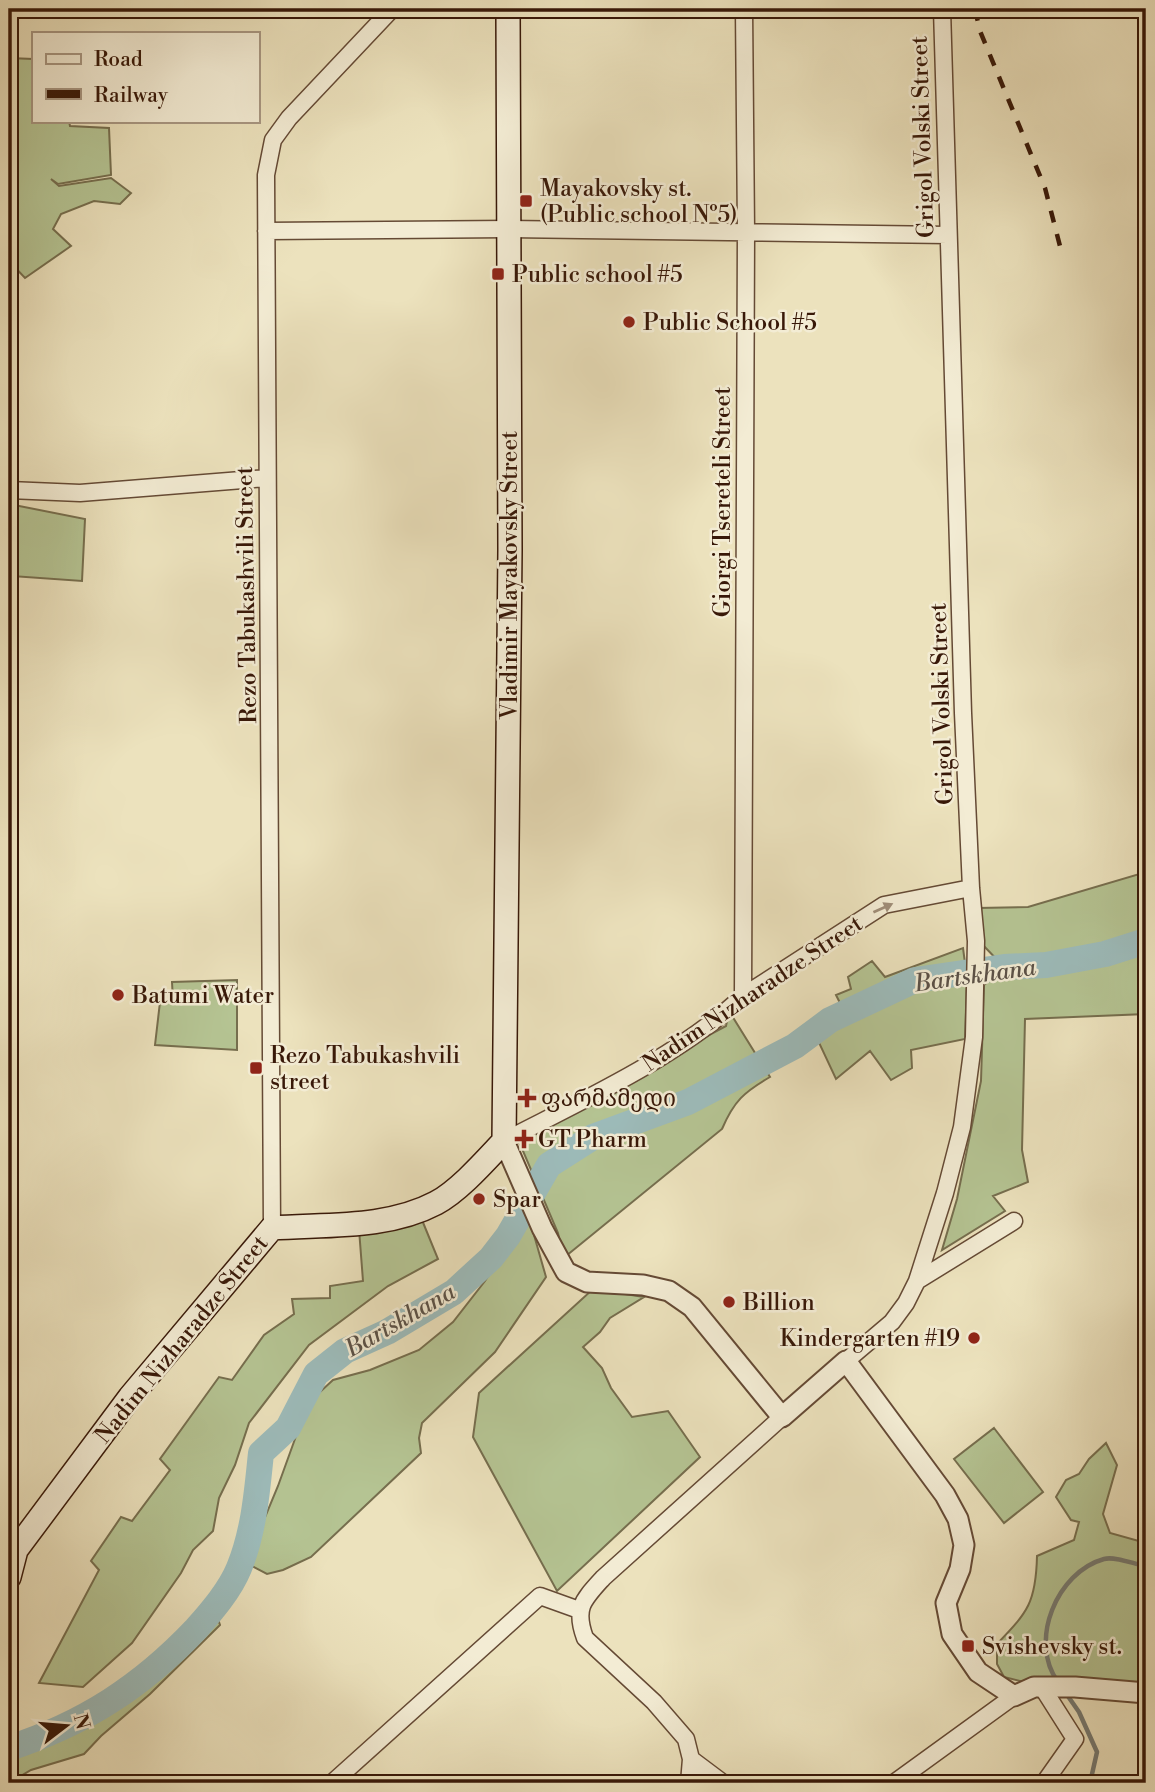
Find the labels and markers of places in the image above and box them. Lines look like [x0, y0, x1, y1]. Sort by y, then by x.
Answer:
place label: Mayakovsky st. (Public school №5) [540, 175, 737, 229]
marker: Mayakovsky st. (Public school №5) [518, 193, 534, 209]
place label: Public school #5 [512, 261, 683, 289]
marker: Public school #5 [490, 266, 506, 282]
place label: Public School #5 [643, 309, 817, 337]
marker: Public School #5 [621, 314, 637, 330]
place label: Batumi Water [131, 982, 274, 1010]
marker: Batumi Water [110, 987, 126, 1003]
place label: Rezo Tabukashvili street [270, 1042, 460, 1096]
marker: Rezo Tabukashvili street [248, 1060, 264, 1076]
place label: ფარმამედი [541, 1085, 676, 1113]
marker: ფარმამედი [519, 1090, 535, 1106]
place label: GT Pharm [538, 1126, 647, 1154]
marker: GT Pharm [516, 1131, 532, 1147]
place label: Spar [493, 1186, 541, 1214]
marker: Spar [471, 1191, 487, 1207]
place label: Billion [742, 1289, 815, 1317]
marker: Billion [721, 1294, 737, 1310]
place label: Kindergarten #19 [780, 1325, 960, 1353]
marker: Kindergarten #19 [966, 1330, 982, 1346]
place label: Svishevsky st. [982, 1633, 1122, 1661]
marker: Svishevsky st. [960, 1638, 976, 1654]

